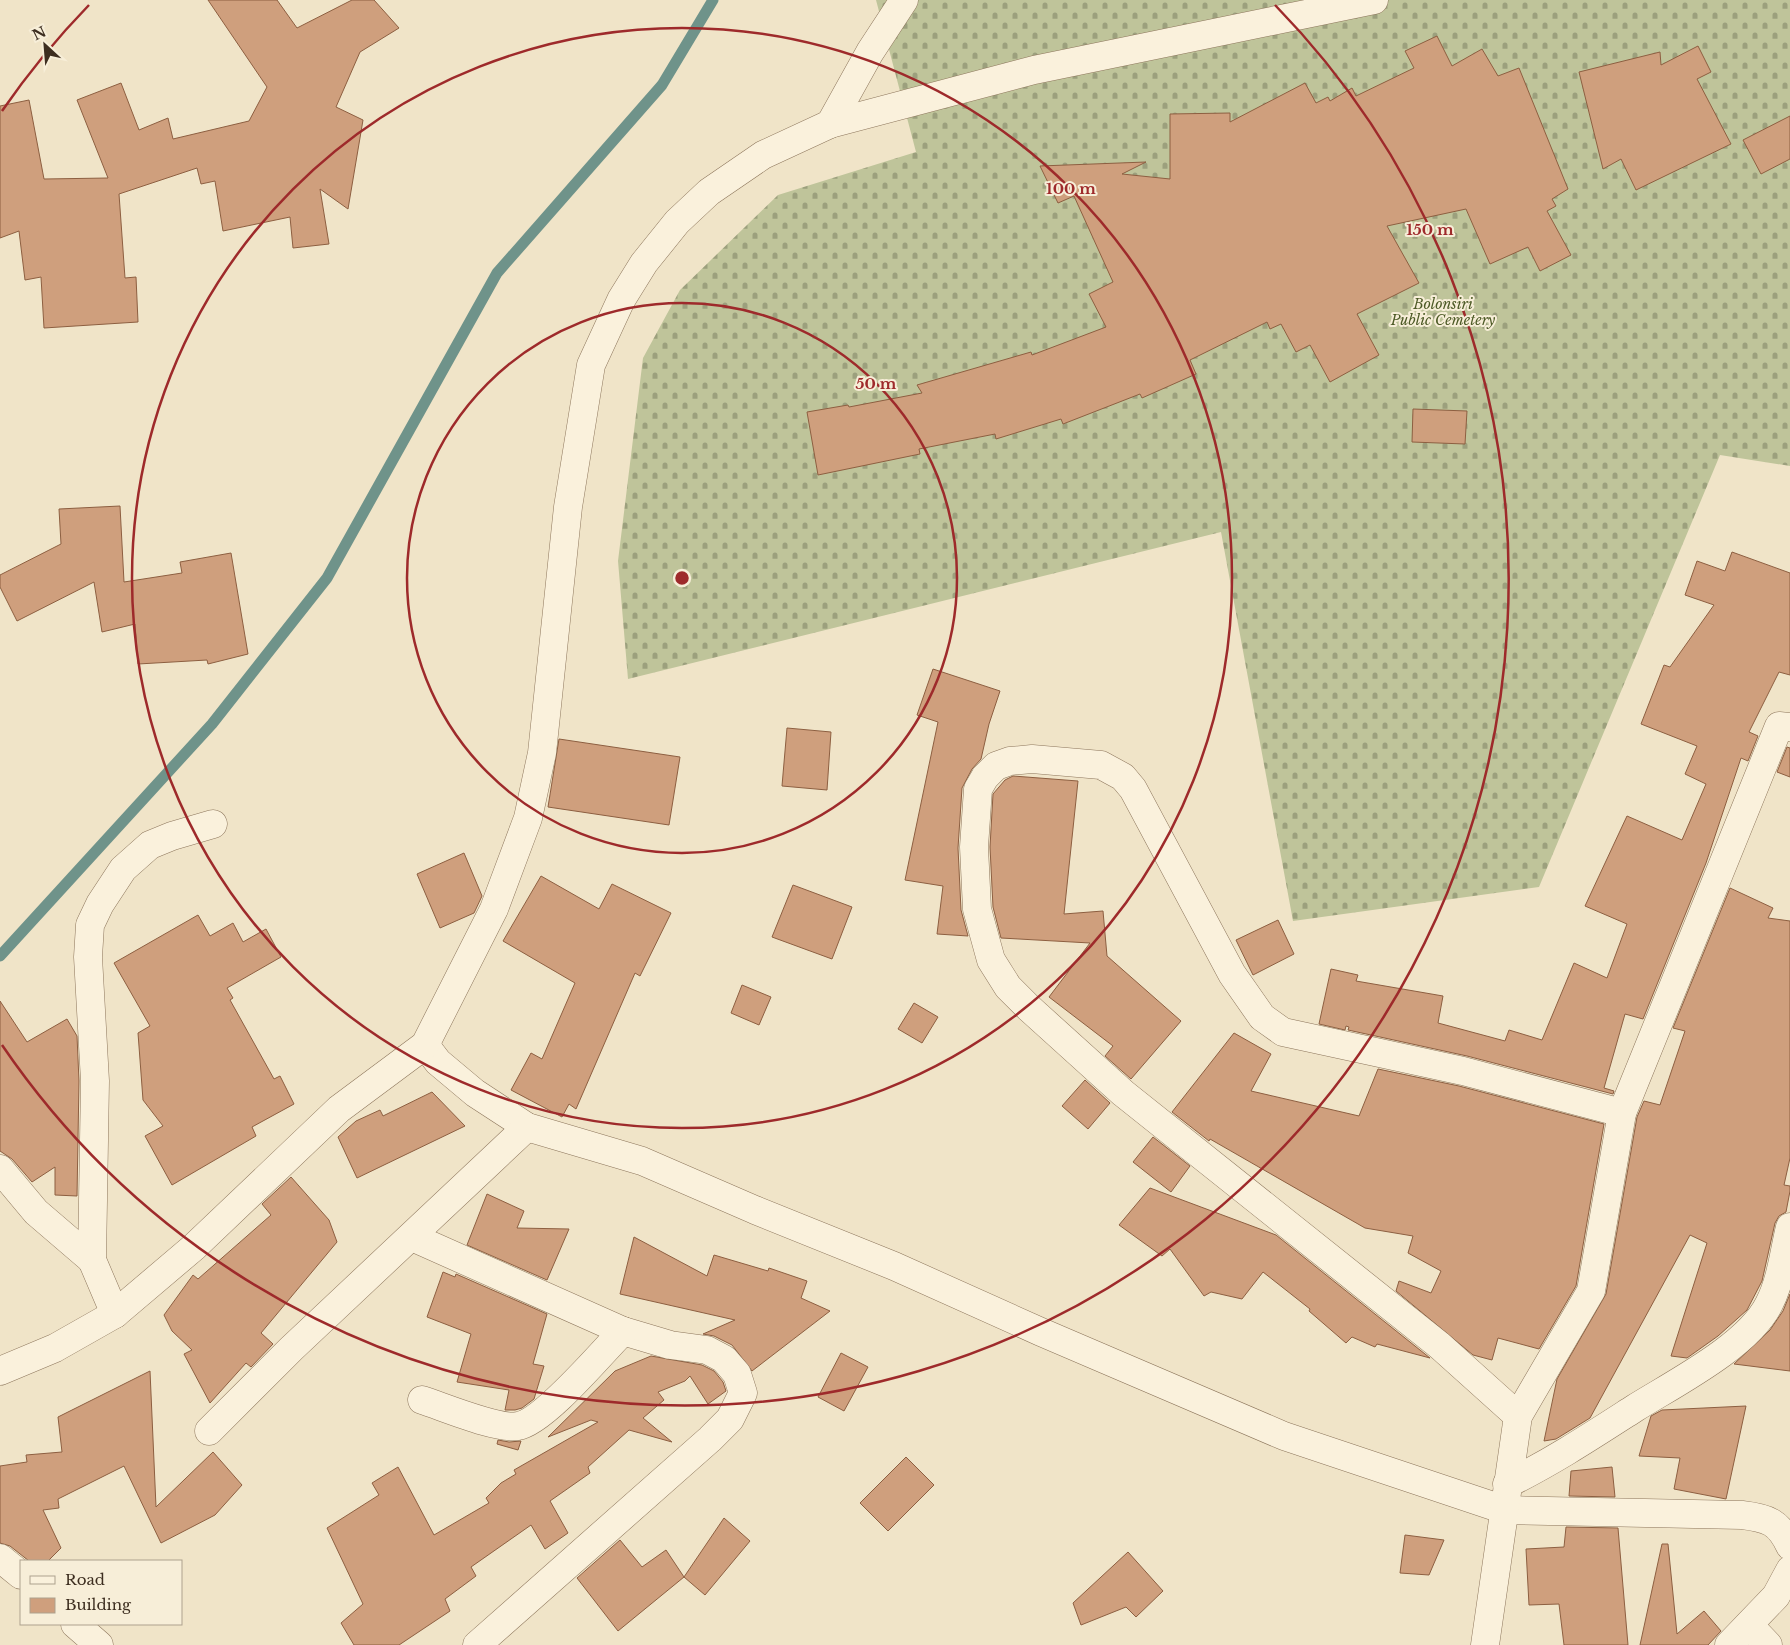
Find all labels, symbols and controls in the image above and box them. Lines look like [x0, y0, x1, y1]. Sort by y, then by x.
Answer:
north arrow [20, 20, 70, 70]
text: N [29, 22, 49, 44]
text: 100 m [1046, 179, 1096, 198]
text: 150 m [1406, 220, 1454, 239]
park label: Bolonsiri Public Cemetery [1390, 295, 1496, 329]
text: 50 m [856, 374, 897, 393]
centre of rings [673, 569, 691, 587]
legend [20, 1560, 182, 1625]
text: Road [65, 1570, 105, 1589]
text: Building [65, 1595, 132, 1614]

